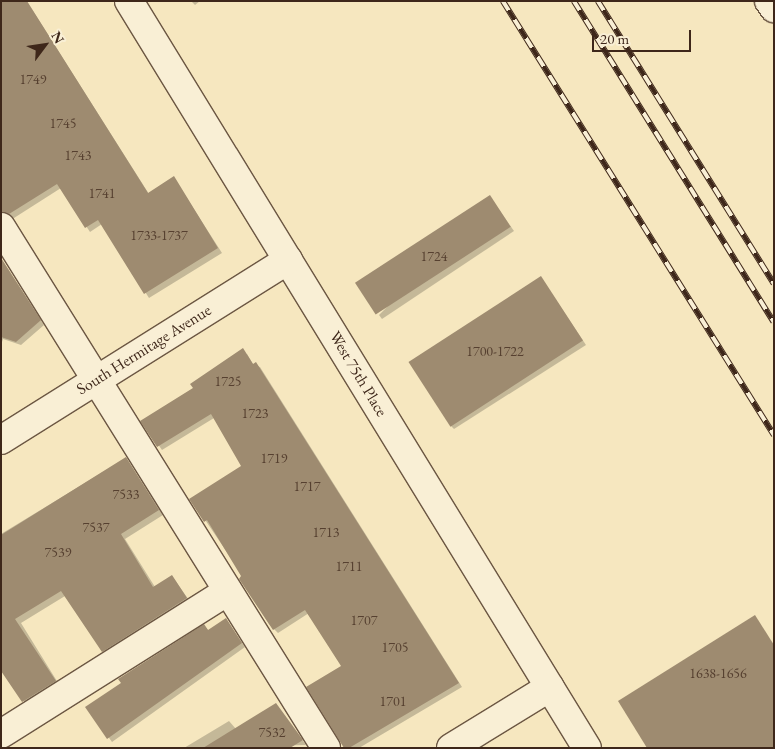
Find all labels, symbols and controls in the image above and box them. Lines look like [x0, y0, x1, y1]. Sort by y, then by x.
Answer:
north arrow [20, 20, 70, 70]
scale bar [595, 20, 694, 52]
text: N [47, 28, 68, 47]
text: 20 m [600, 29, 629, 48]
house number: 1749 [20, 71, 46, 87]
house number: 1745 [50, 115, 76, 131]
house number: 1743 [65, 147, 91, 163]
house number: 1741 [89, 185, 115, 201]
house number: 1733-1737 [130, 227, 188, 243]
house number: 1724 [421, 248, 447, 264]
street label: South Hermitage Avenue [73, 301, 215, 399]
street label: West 75th Place [325, 328, 391, 420]
house number: 1700-1722 [466, 343, 524, 359]
house number: 1725 [215, 373, 241, 389]
house number: 1723 [242, 405, 268, 421]
house number: 1719 [261, 450, 287, 466]
house number: 1717 [294, 478, 320, 494]
house number: 7533 [113, 486, 139, 502]
house number: 7537 [83, 519, 109, 535]
house number: 1713 [313, 524, 339, 540]
house number: 7539 [45, 544, 71, 560]
house number: 1711 [336, 558, 362, 574]
house number: 1707 [351, 612, 377, 628]
house number: 1705 [382, 639, 408, 655]
house number: 1638-1656 [689, 665, 747, 681]
house number: 1701 [380, 693, 406, 709]
house number: 7532 [259, 724, 285, 740]

